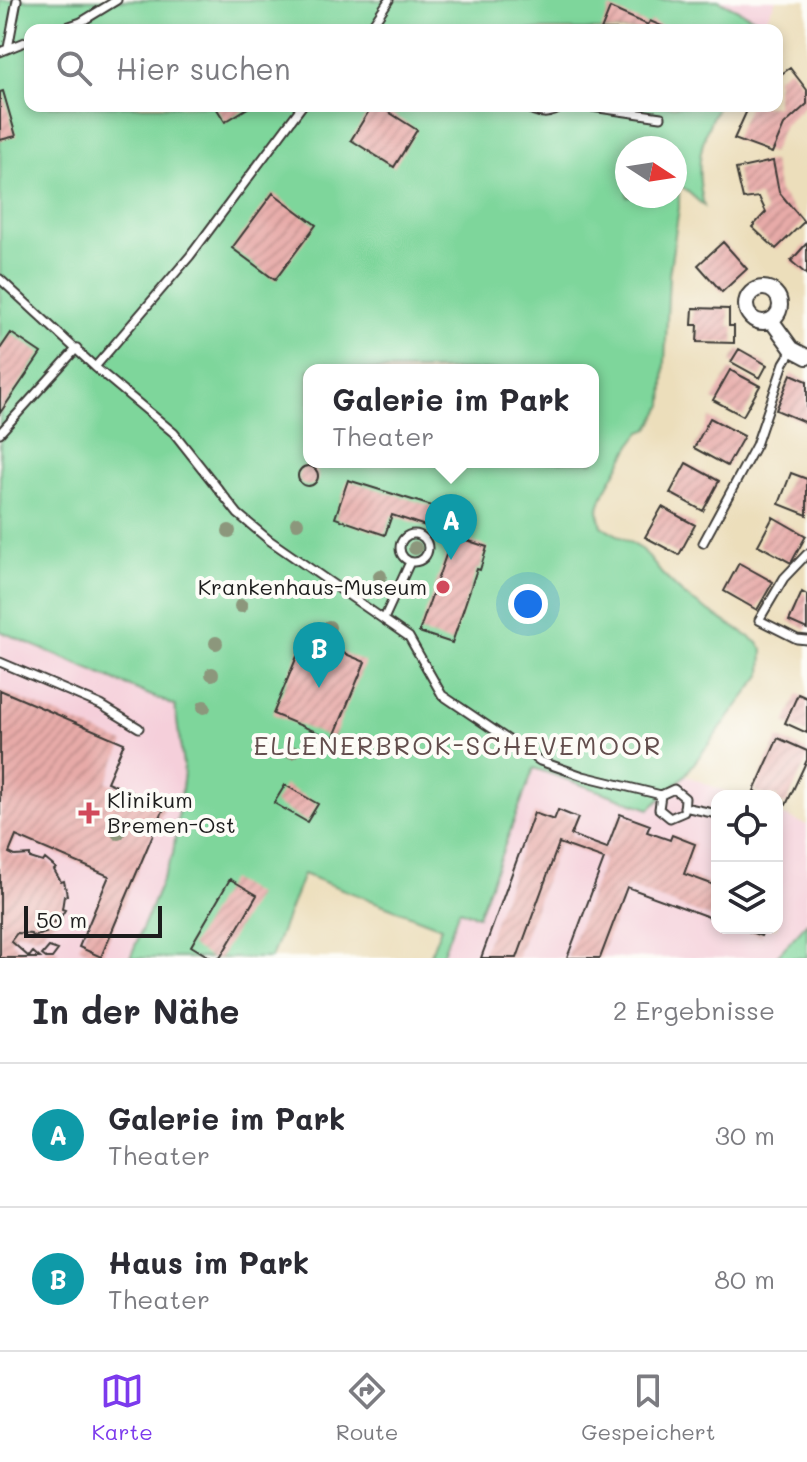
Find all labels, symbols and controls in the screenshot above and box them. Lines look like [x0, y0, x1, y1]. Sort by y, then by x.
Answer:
search box [24, 24, 783, 112]
icon: search [52, 46, 96, 90]
text: Hier suchen [116, 48, 291, 88]
north arrow [615, 136, 687, 208]
popup [303, 364, 599, 468]
text: Galerie im Park [332, 379, 570, 419]
text: Theater [332, 419, 434, 453]
pin: A [425, 494, 477, 560]
place label: Krankenhaus-Museum [198, 572, 427, 601]
marker: Krankenhaus-Museum [434, 578, 452, 596]
your location [508, 584, 548, 624]
pin: B [293, 622, 345, 688]
district label: ELLENERBROK-SCHEVEMOOR [254, 728, 662, 762]
place label: Klinikum Bremen-Ost [107, 785, 236, 839]
map controls [711, 790, 783, 934]
button: locate [711, 790, 783, 862]
marker: Klinikum Bremen-Ost [78, 802, 100, 824]
button: layers [711, 862, 783, 934]
scale bar [24, 902, 162, 938]
text: 50 m [36, 905, 87, 934]
text: In der Nähe [32, 988, 240, 1033]
text: 2 Ergebnisse [613, 993, 775, 1027]
text: Galerie im Park [108, 1098, 345, 1138]
text: A [49, 1118, 67, 1152]
text: 30 m [715, 1118, 775, 1152]
text: Theater [108, 1138, 210, 1172]
text: Haus im Park [108, 1242, 309, 1282]
text: B [49, 1262, 67, 1296]
text: 80 m [714, 1262, 775, 1296]
text: Theater [108, 1282, 210, 1316]
tab: Karte [91, 1369, 153, 1446]
tab: Route [336, 1369, 398, 1446]
tab: Gespeichert [581, 1369, 716, 1446]

